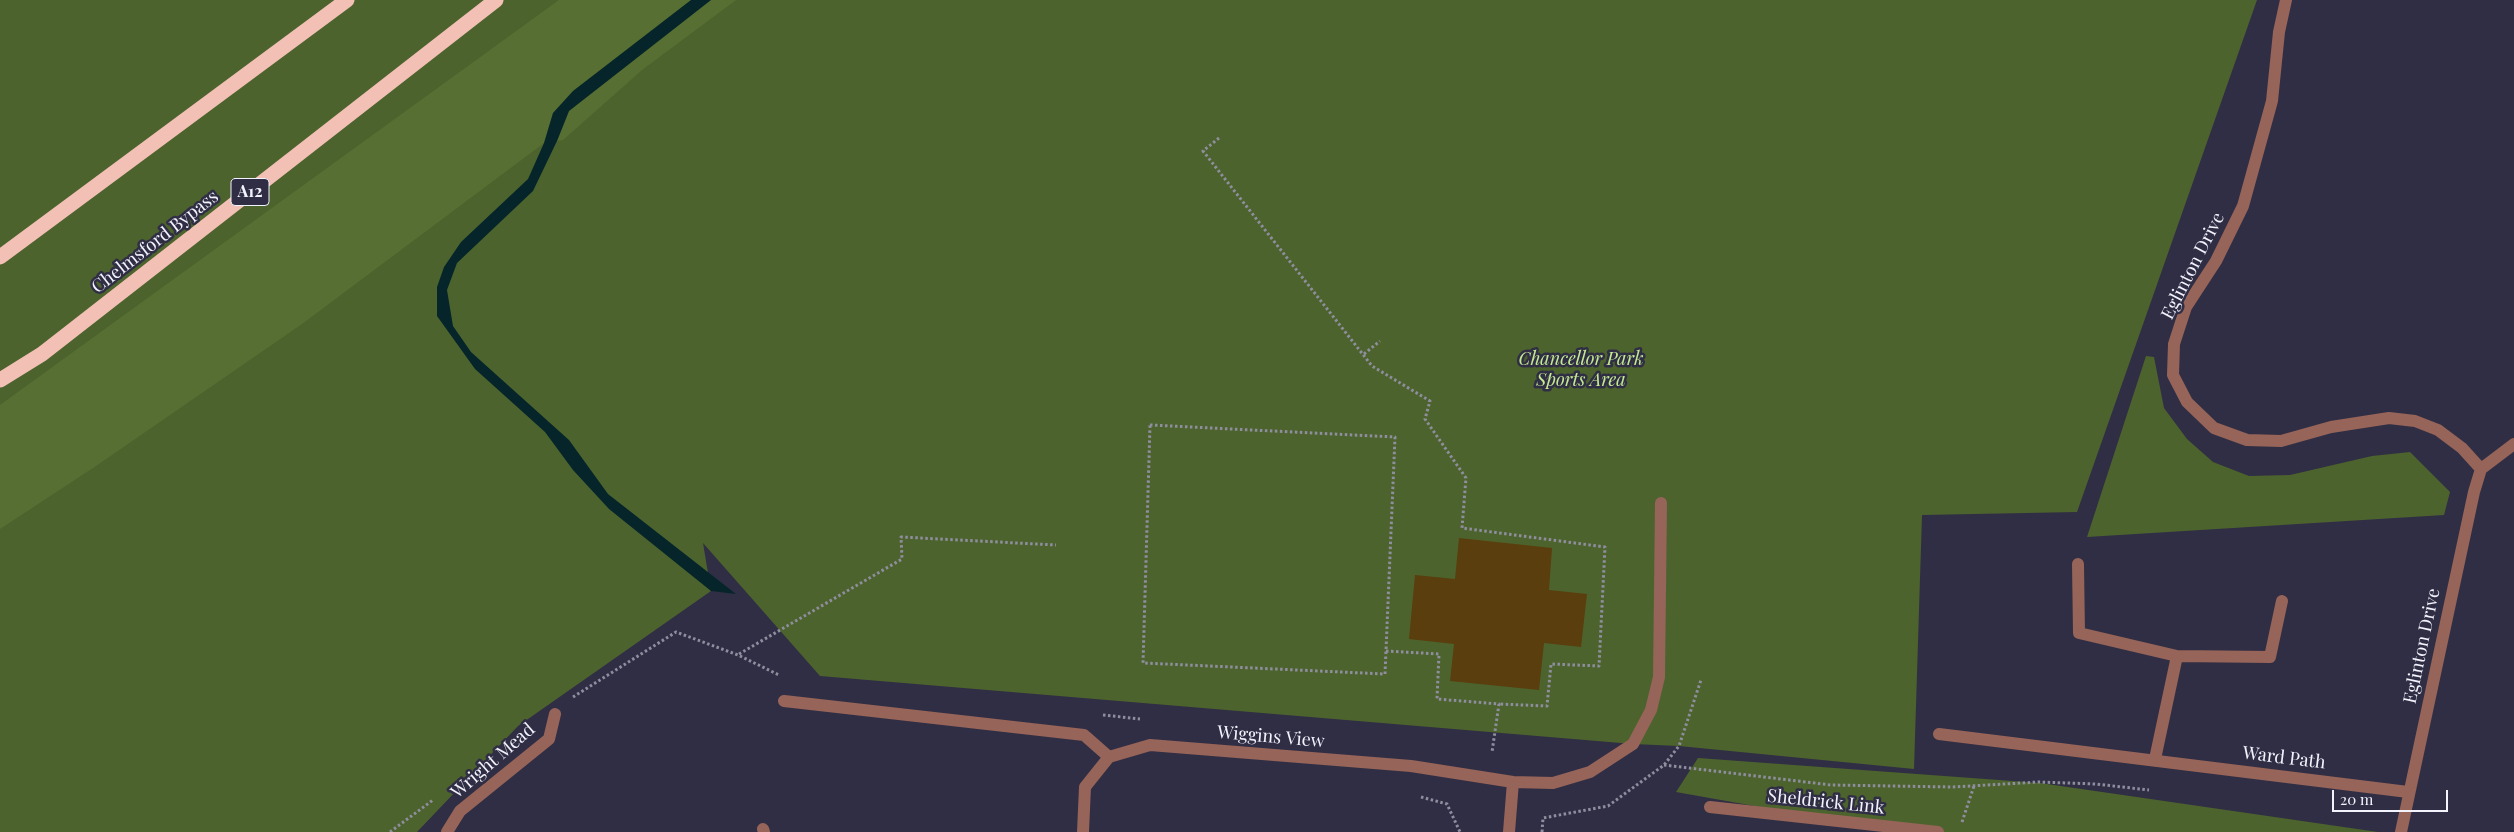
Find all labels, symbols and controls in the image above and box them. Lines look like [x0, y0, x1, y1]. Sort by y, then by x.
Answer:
road number: A12 [231, 178, 269, 206]
street label: Chelmsford Bypass [87, 186, 223, 298]
street label: Eglinton Drive [2157, 209, 2229, 323]
park label: Chancellor Park Sports Area [1519, 348, 1643, 390]
street label: Eglinton Drive [2399, 586, 2445, 706]
street label: Wright Mead [447, 719, 539, 803]
street label: Wiggins View [1216, 722, 1326, 752]
street label: Ward Path [2241, 742, 2327, 774]
scale bar [2334, 780, 2450, 812]
street label: Sheldrick Link [1766, 785, 1886, 819]
text: 20 m [2340, 789, 2373, 809]

